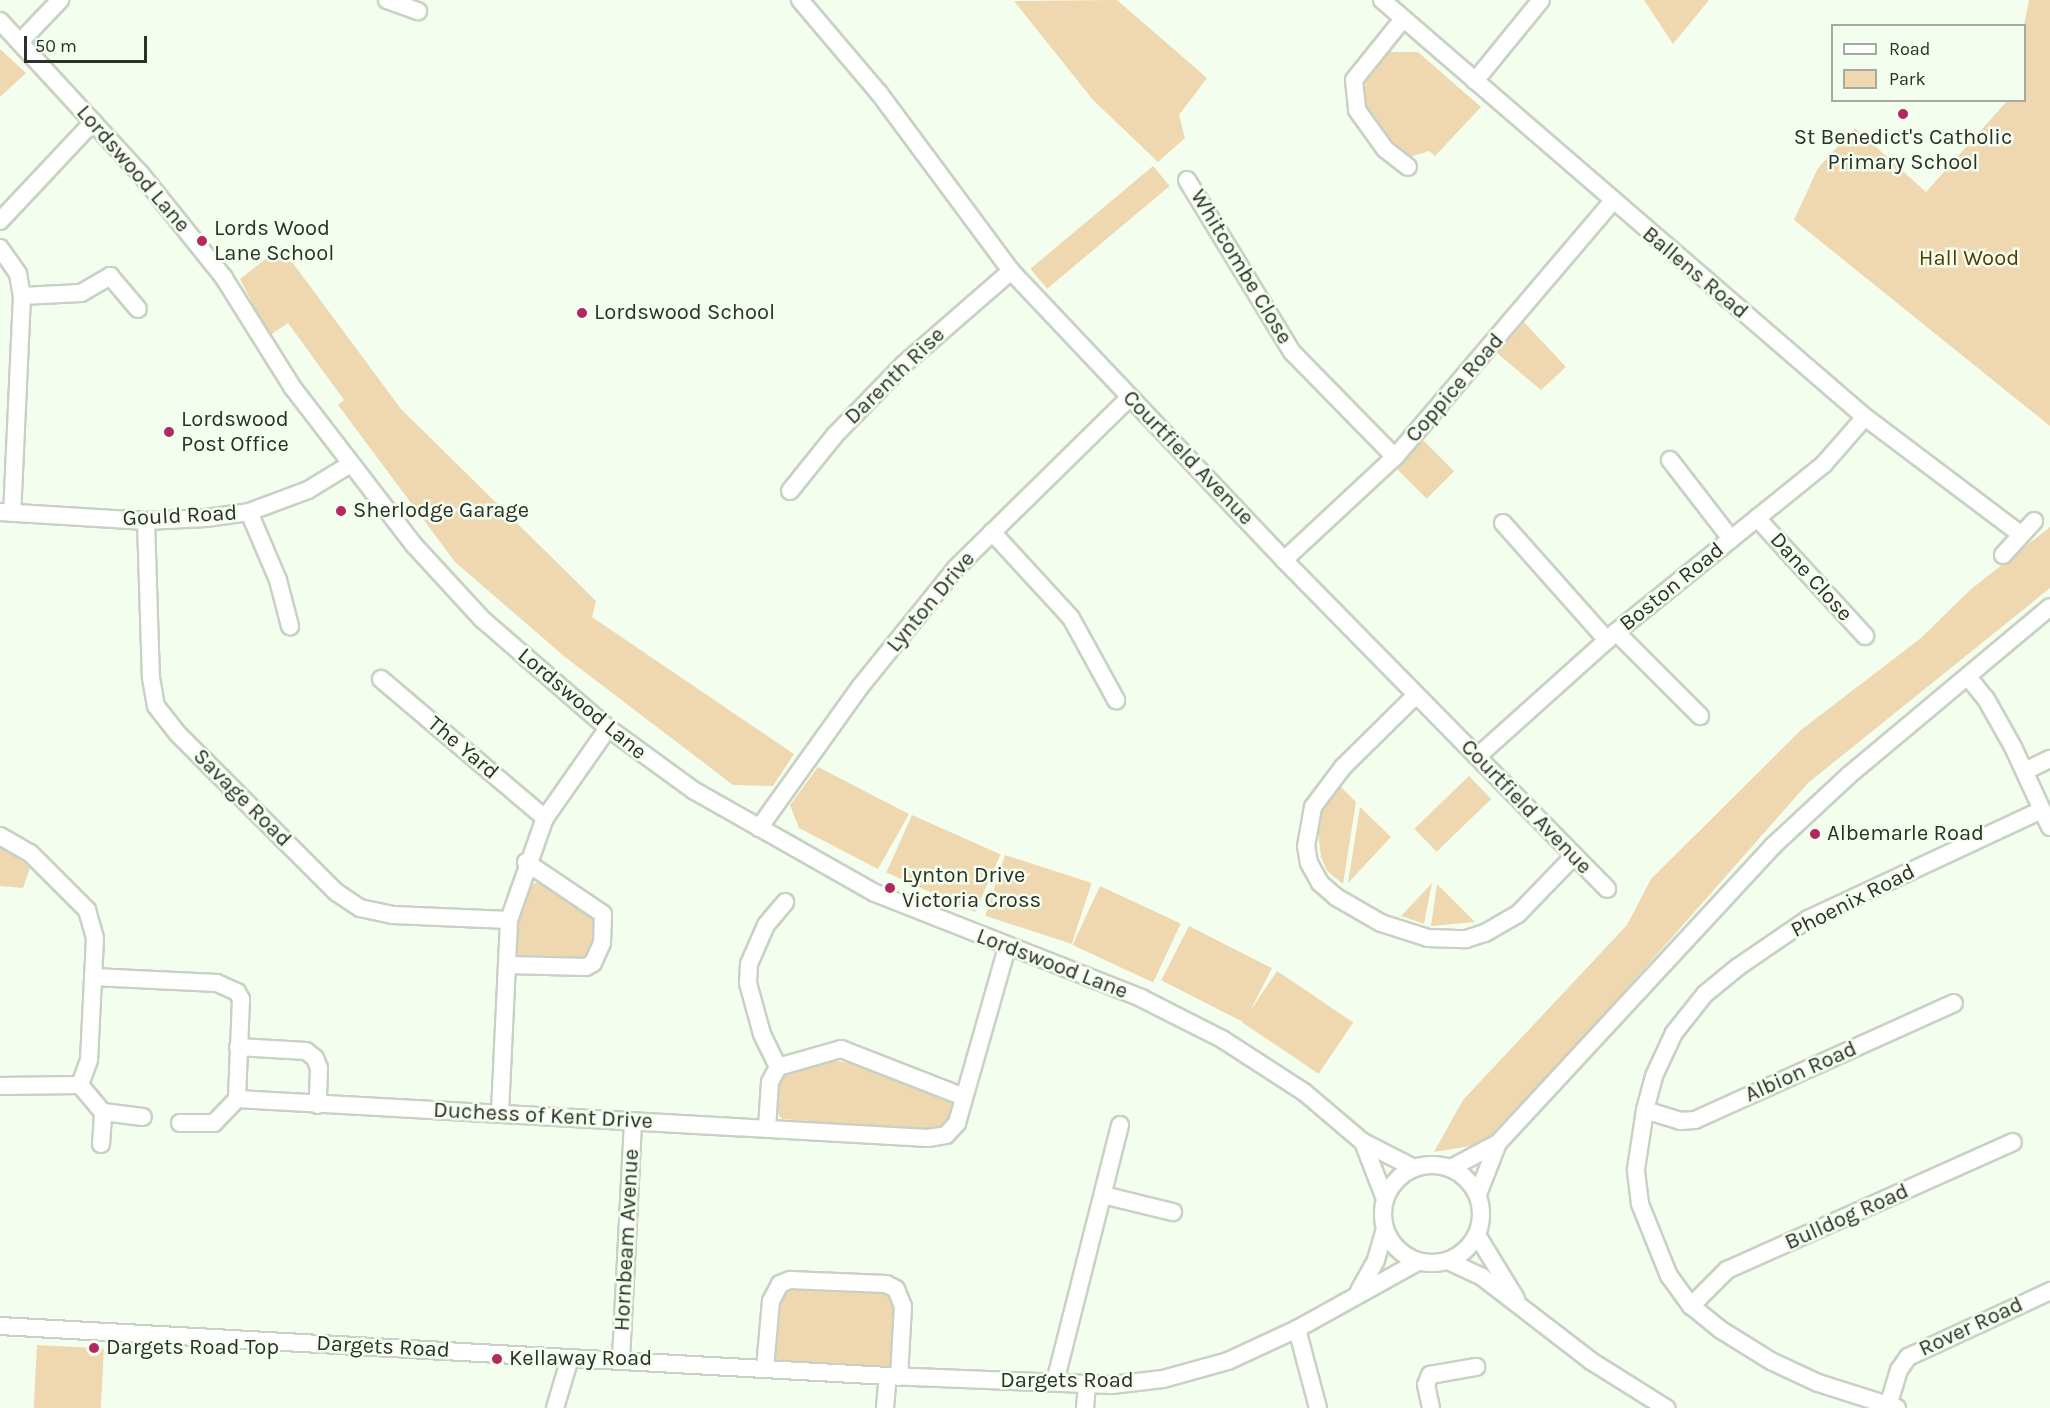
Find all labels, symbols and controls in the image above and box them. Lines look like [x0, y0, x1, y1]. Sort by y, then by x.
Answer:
scale bar [27, 24, 150, 62]
legend [1831, 24, 2026, 102]
text: 50 m [35, 35, 77, 57]
text: Road [1889, 38, 1930, 60]
text: Park [1889, 68, 1926, 90]
street label: Lordswood Lane [71, 100, 195, 238]
marker: St Benedict's Catholic Primary School [1896, 107, 1910, 121]
place label: St Benedict's Catholic Primary School [1794, 124, 2012, 176]
street label: Whitcombe Close [1184, 185, 1298, 349]
place label: Lords Wood Lane School [214, 215, 334, 266]
street label: Ballens Road [1637, 221, 1753, 325]
marker: Lords Wood Lane School [195, 234, 209, 248]
park label: Hall Wood [1919, 246, 2019, 272]
place label: Lordswood School [594, 300, 775, 326]
marker: Lordswood School [575, 306, 589, 320]
street label: Darenth Rise [839, 322, 951, 430]
street label: Coppice Road [1400, 328, 1510, 448]
street label: Courtfield Avenue [1117, 385, 1259, 531]
place label: Lordswood Post Office [181, 406, 289, 458]
marker: Lordswood Post Office [162, 425, 176, 439]
place label: Sherlodge Garage [353, 498, 529, 524]
street label: Gould Road [122, 500, 238, 532]
marker: Sherlodge Garage [334, 504, 348, 518]
street label: Dane Close [1764, 527, 1858, 627]
street label: Boston Road [1614, 537, 1730, 637]
street label: Lynton Drive [881, 546, 981, 658]
street label: Lordswood Lane [512, 642, 652, 766]
street label: The Yard [422, 711, 504, 785]
street label: Courtfield Avenue [1455, 734, 1597, 880]
street label: Savage Road [187, 743, 297, 853]
place label: Albemarle Road [1827, 821, 1984, 847]
marker: Albemarle Road [1808, 827, 1822, 841]
street label: Phoenix Road [1787, 858, 1919, 944]
place label: Lynton Drive Victoria Cross [902, 862, 1041, 914]
marker: Lynton Drive Victoria Cross [883, 881, 897, 895]
street label: Lordswood Lane [973, 923, 1131, 1005]
street label: Albion Road [1741, 1036, 1861, 1108]
street label: Duchess of Kent Drive [433, 1097, 653, 1135]
street label: Hornbeam Avenue [609, 1148, 645, 1332]
street label: Bulldog Road [1781, 1178, 1913, 1256]
street label: Rover Road [1915, 1291, 2027, 1363]
street label: Dargets Road [316, 1330, 450, 1364]
place label: Dargets Road Top [106, 1335, 279, 1361]
marker: Dargets Road Top [87, 1341, 101, 1355]
place label: Kellaway Road [509, 1346, 652, 1372]
marker: Kellaway Road [490, 1352, 504, 1366]
street label: Dargets Road [1000, 1368, 1134, 1394]

